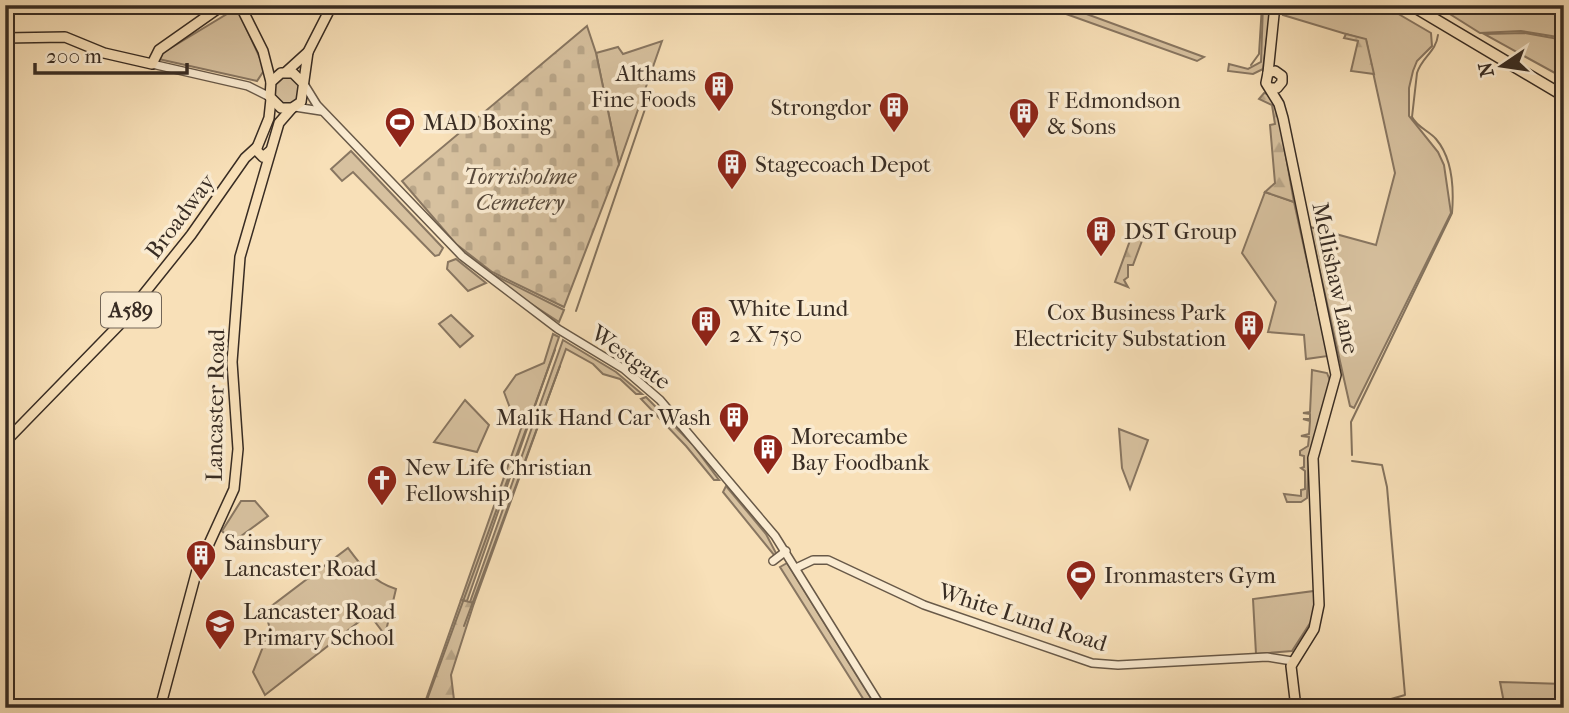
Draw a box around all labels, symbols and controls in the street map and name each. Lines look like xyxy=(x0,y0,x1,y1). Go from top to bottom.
scale bar xyxy=(35,32,187,76)
north arrow xyxy=(1468,32,1538,102)
text: 200 m xyxy=(46,44,102,68)
place label: Althams Fine Foods xyxy=(591,60,696,113)
text: N xyxy=(1474,60,1499,79)
building icon: Althams Fine Foods xyxy=(702,69,736,113)
place label: F Edmondson & Sons xyxy=(1047,87,1181,140)
building icon: Strongdor xyxy=(877,90,911,134)
place label: Strongdor xyxy=(770,94,871,121)
building icon: F Edmondson & Sons xyxy=(1007,96,1041,140)
sports icon: MAD Boxing xyxy=(383,105,417,149)
place label: MAD Boxing xyxy=(423,109,553,136)
building icon: Stagecoach Depot xyxy=(715,147,749,191)
place label: Stagecoach Depot xyxy=(755,151,931,178)
park label: Torrisholme Cemetery xyxy=(464,163,577,216)
street label: Broadway xyxy=(140,168,221,264)
street label: Mellishaw Lane xyxy=(1306,200,1365,356)
building icon: DST Group xyxy=(1084,214,1118,258)
place label: DST Group xyxy=(1124,218,1237,245)
road number: A589 xyxy=(101,292,161,328)
place label: White Lund 2 X 750 xyxy=(728,295,849,348)
place label: Cox Business Park Electricity Substation xyxy=(1014,299,1227,352)
building icon: White Lund 2 X 750 xyxy=(689,304,723,348)
building icon: Cox Business Park Electricity Substation xyxy=(1232,308,1266,352)
street label: Westgate xyxy=(585,319,676,395)
street label: Lancaster Road xyxy=(201,328,230,482)
building icon: Malik Hand Car Wash xyxy=(717,400,751,444)
place label: Malik Hand Car Wash xyxy=(496,404,711,431)
place label: Morecambe Bay Foodbank xyxy=(791,423,931,476)
building icon: Morecambe Bay Foodbank xyxy=(751,432,785,476)
place label: New Life Christian Fellowship xyxy=(405,454,593,507)
church icon: New Life Christian Fellowship xyxy=(365,463,399,507)
place label: Sainsbury Lancaster Road xyxy=(224,529,377,582)
building icon: Sainsbury Lancaster Road xyxy=(184,538,218,582)
sports icon: Ironmasters Gym xyxy=(1064,558,1098,602)
place label: Ironmasters Gym xyxy=(1104,562,1276,589)
street label: White Lund Road xyxy=(934,577,1111,658)
place label: Lancaster Road Primary School xyxy=(243,598,396,651)
school or university icon: Lancaster Road Primary School xyxy=(203,607,237,651)

